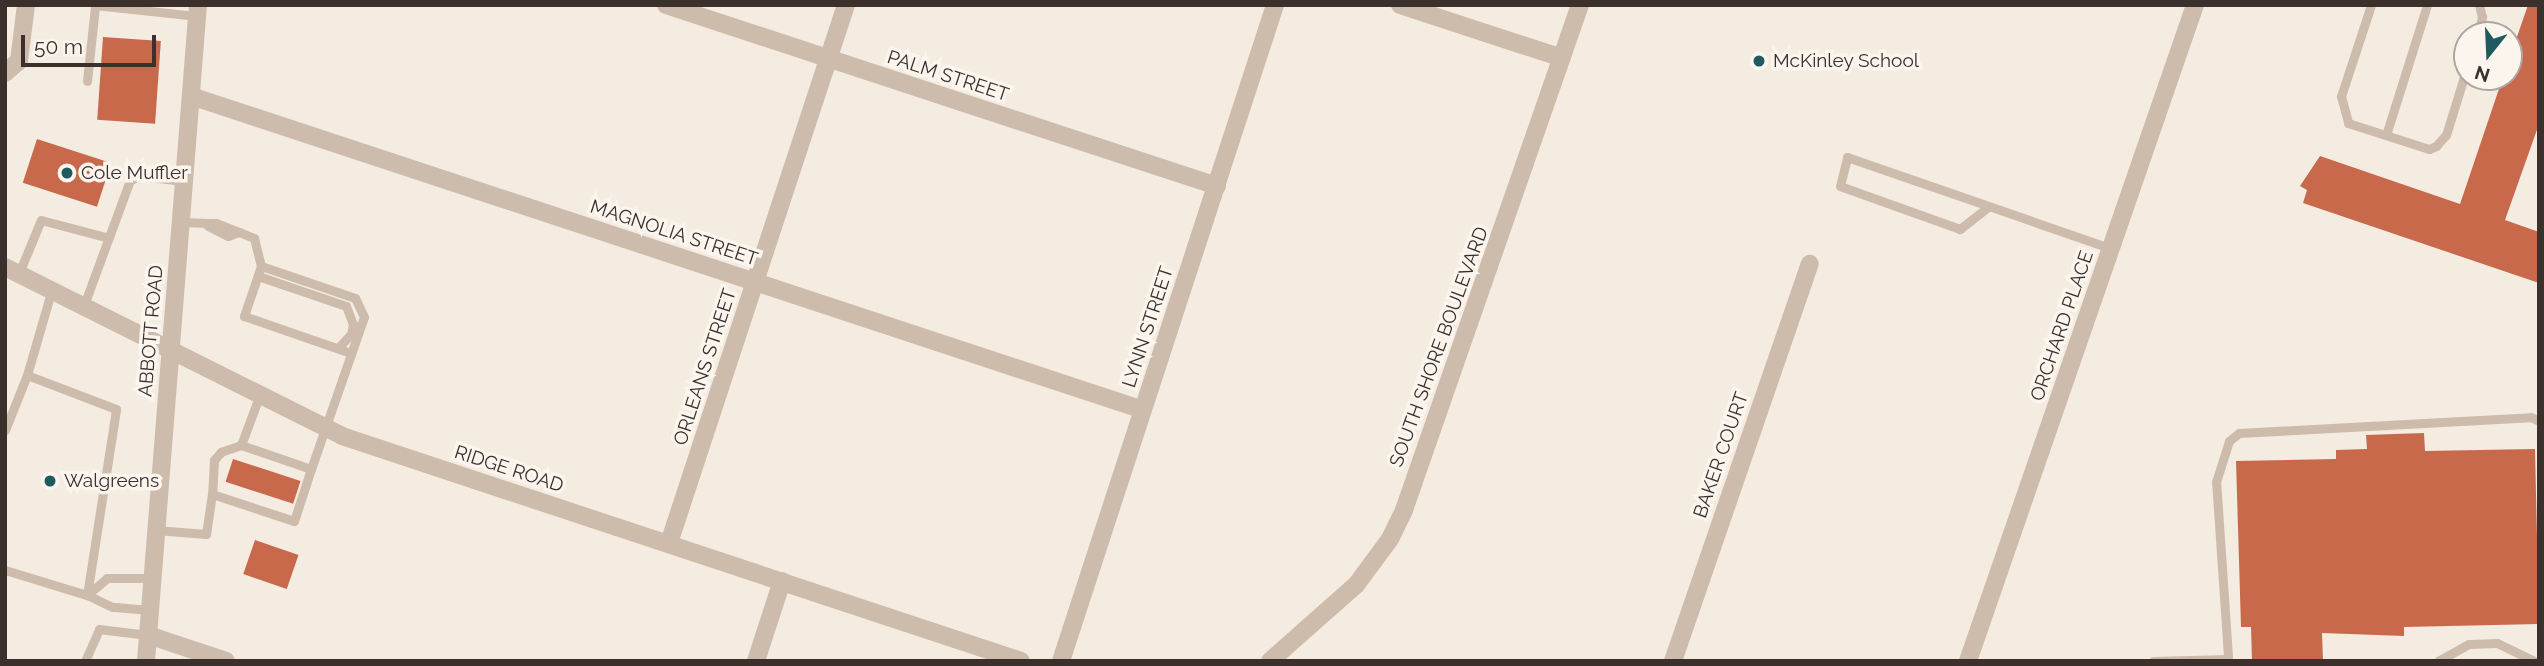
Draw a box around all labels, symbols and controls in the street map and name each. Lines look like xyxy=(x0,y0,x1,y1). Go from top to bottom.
scale bar xyxy=(24,21,159,65)
north arrow xyxy=(2453,21,2523,91)
text: 50 m xyxy=(34,34,83,59)
street label: PALM STREET xyxy=(884,46,1012,106)
place label: McKinley School xyxy=(1773,50,1919,72)
marker: McKinley School xyxy=(1751,53,1767,69)
text: N xyxy=(2472,61,2492,87)
place label: Cole Muffler xyxy=(81,162,188,184)
marker: Cole Muffler xyxy=(59,165,75,181)
street label: MAGNOLIA STREET xyxy=(587,195,761,271)
street label: SOUTH SHORE BOULEVARD xyxy=(1385,224,1493,470)
street label: ORCHARD PLACE xyxy=(2026,248,2098,404)
street label: ABBOTT ROAD xyxy=(134,264,168,398)
street label: LYNN STREET xyxy=(1118,264,1178,390)
street label: ORLEANS STREET xyxy=(669,286,741,448)
street label: BAKER COURT xyxy=(1689,389,1753,521)
street label: RIDGE ROAD xyxy=(452,441,566,497)
place label: Walgreens xyxy=(64,470,159,492)
marker: Walgreens xyxy=(42,473,58,489)

